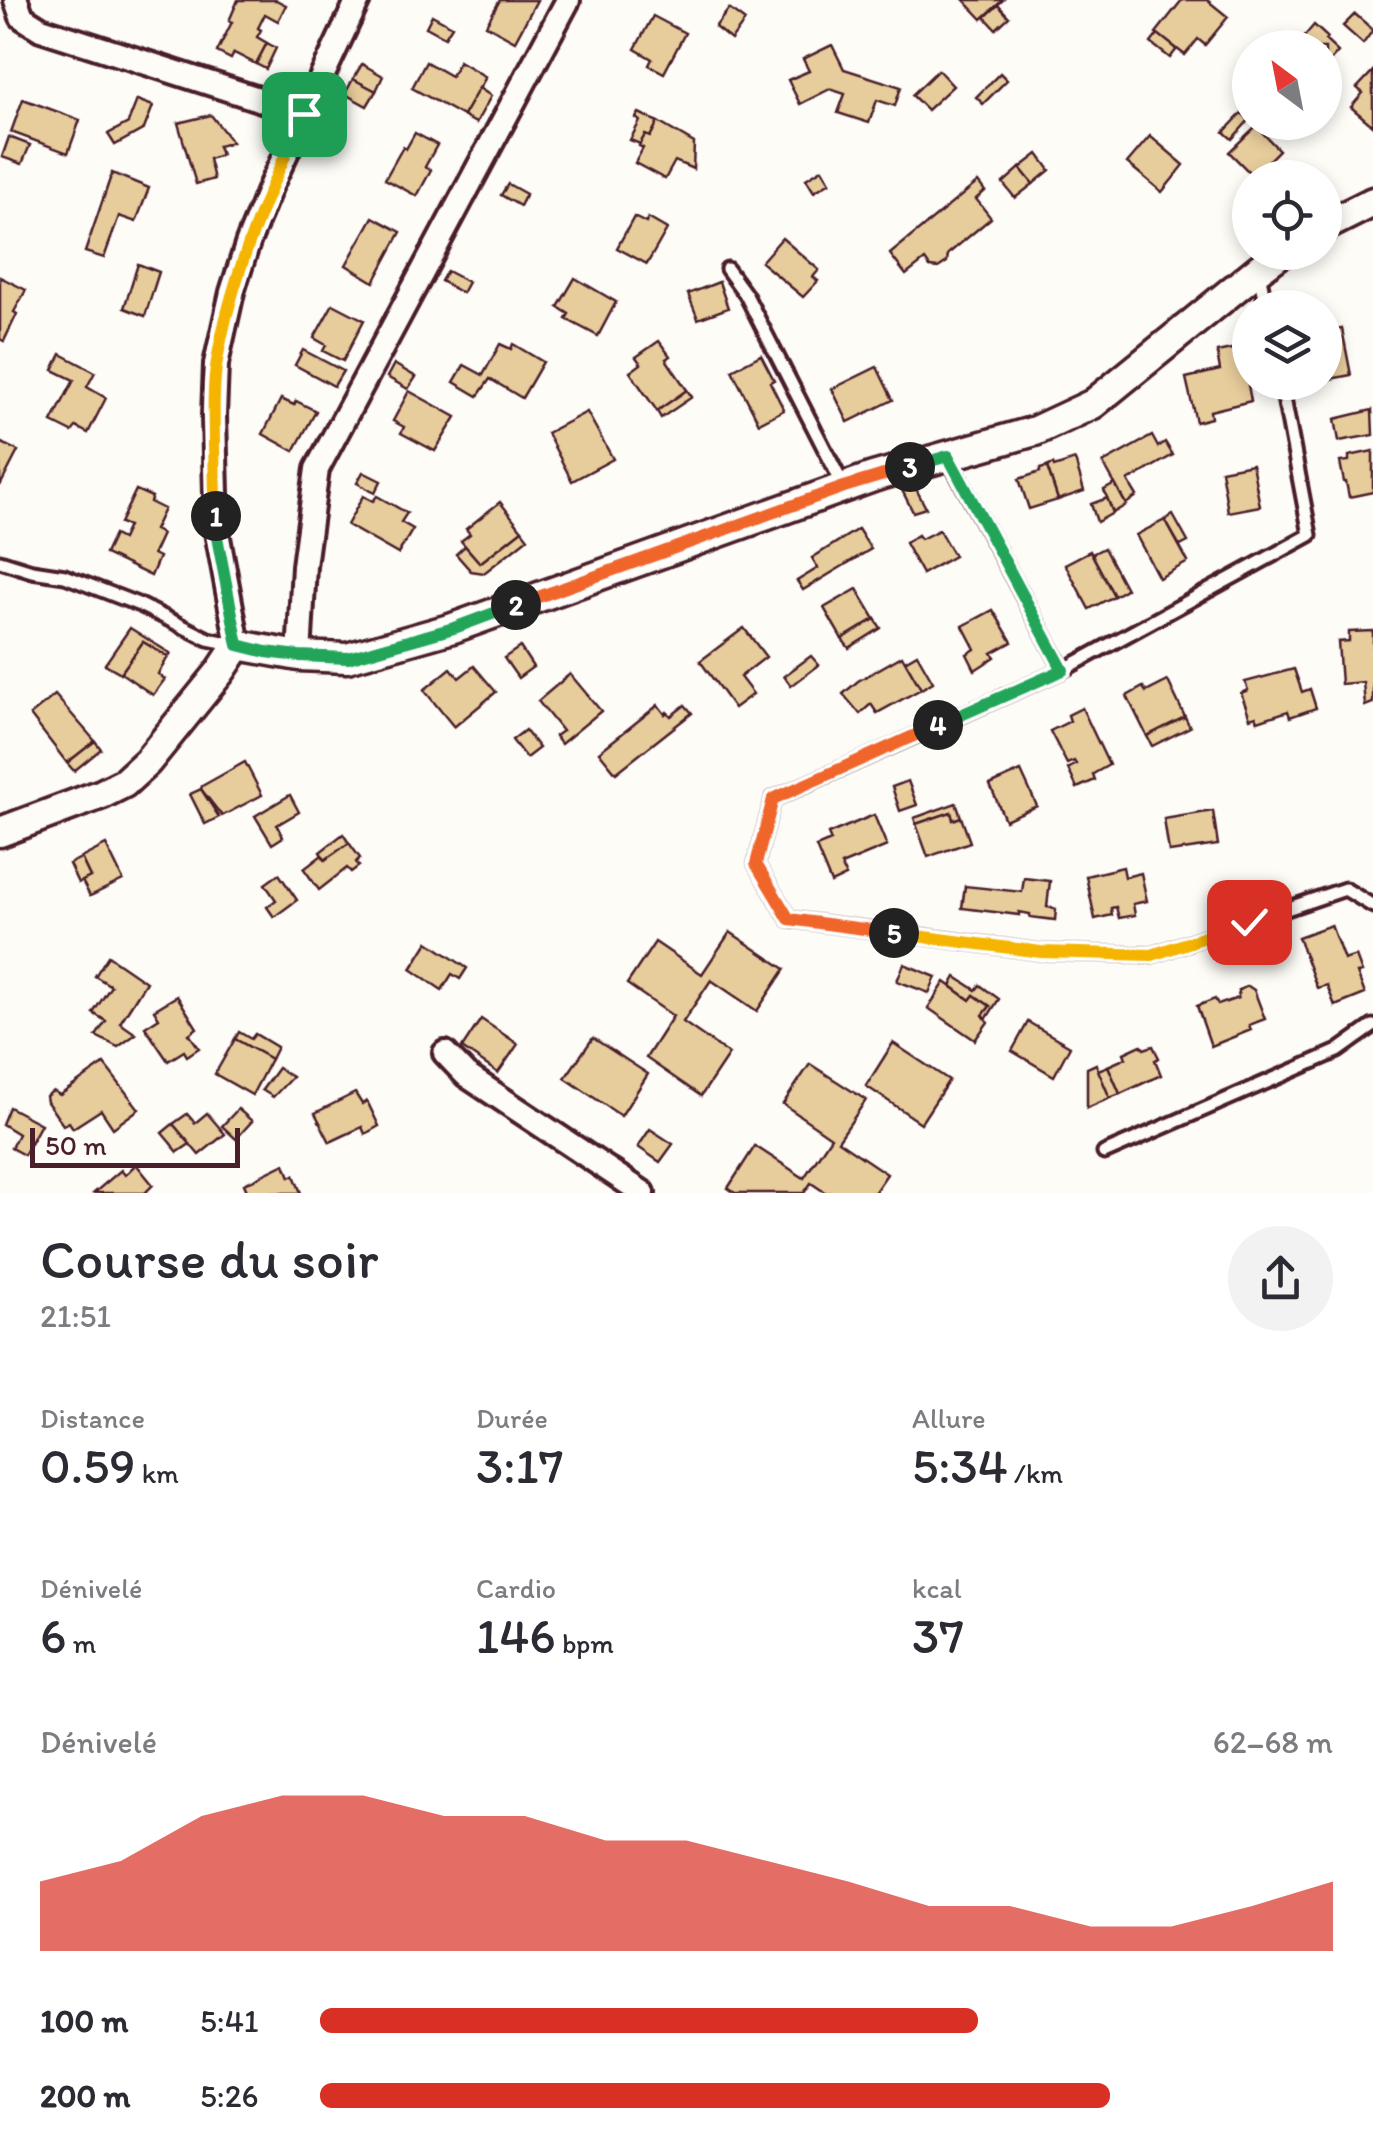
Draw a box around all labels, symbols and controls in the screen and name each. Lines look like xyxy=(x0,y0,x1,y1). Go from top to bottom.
north arrow xyxy=(1232,30,1342,140)
map controls xyxy=(1232,30,1342,400)
pin xyxy=(262,72,347,157)
icon: arrive xyxy=(277,87,332,142)
button: locate xyxy=(1232,160,1342,270)
button: layers xyxy=(1232,290,1342,400)
pin: 3 xyxy=(885,442,935,492)
text: 3 xyxy=(902,450,918,484)
pin: 1 xyxy=(191,491,241,541)
text: 1 xyxy=(210,499,223,533)
pin: 2 xyxy=(491,580,541,630)
text: 2 xyxy=(509,588,523,622)
pin: 4 xyxy=(913,700,963,750)
text: 4 xyxy=(930,708,946,742)
pin xyxy=(1207,880,1292,965)
icon: check xyxy=(1222,895,1277,950)
pin: 5 xyxy=(869,908,919,958)
text: 5 xyxy=(887,916,901,950)
scale bar xyxy=(30,1123,240,1168)
text: 50 m xyxy=(45,1128,107,1162)
text: Course du soir xyxy=(40,1226,379,1292)
button: share xyxy=(1228,1226,1333,1331)
text: 21:51 xyxy=(40,1297,111,1335)
text: Distance xyxy=(40,1401,145,1435)
text: Durée xyxy=(476,1401,548,1435)
text: Allure xyxy=(912,1401,986,1435)
text: 0.59 xyxy=(40,1435,136,1496)
text: 3:17 xyxy=(476,1435,564,1496)
text: 5:34 xyxy=(912,1435,1008,1496)
text: km xyxy=(136,1456,179,1490)
text: /km xyxy=(1008,1456,1063,1490)
text: Dénivelé xyxy=(40,1571,142,1605)
text: Cardio xyxy=(476,1571,556,1605)
text: kcal xyxy=(912,1571,962,1605)
text: 6 xyxy=(40,1605,66,1666)
text: 146 xyxy=(476,1605,556,1666)
text: 37 xyxy=(912,1605,964,1666)
text: m xyxy=(66,1626,96,1660)
text: bpm xyxy=(556,1626,614,1660)
text: Dénivelé xyxy=(40,1723,157,1761)
text: 62–68 m xyxy=(1213,1723,1333,1761)
text: 100 m xyxy=(40,2002,128,2040)
text: 5:41 xyxy=(200,2002,259,2040)
text: 200 m xyxy=(40,2077,130,2115)
text: 5:26 xyxy=(200,2077,258,2115)

